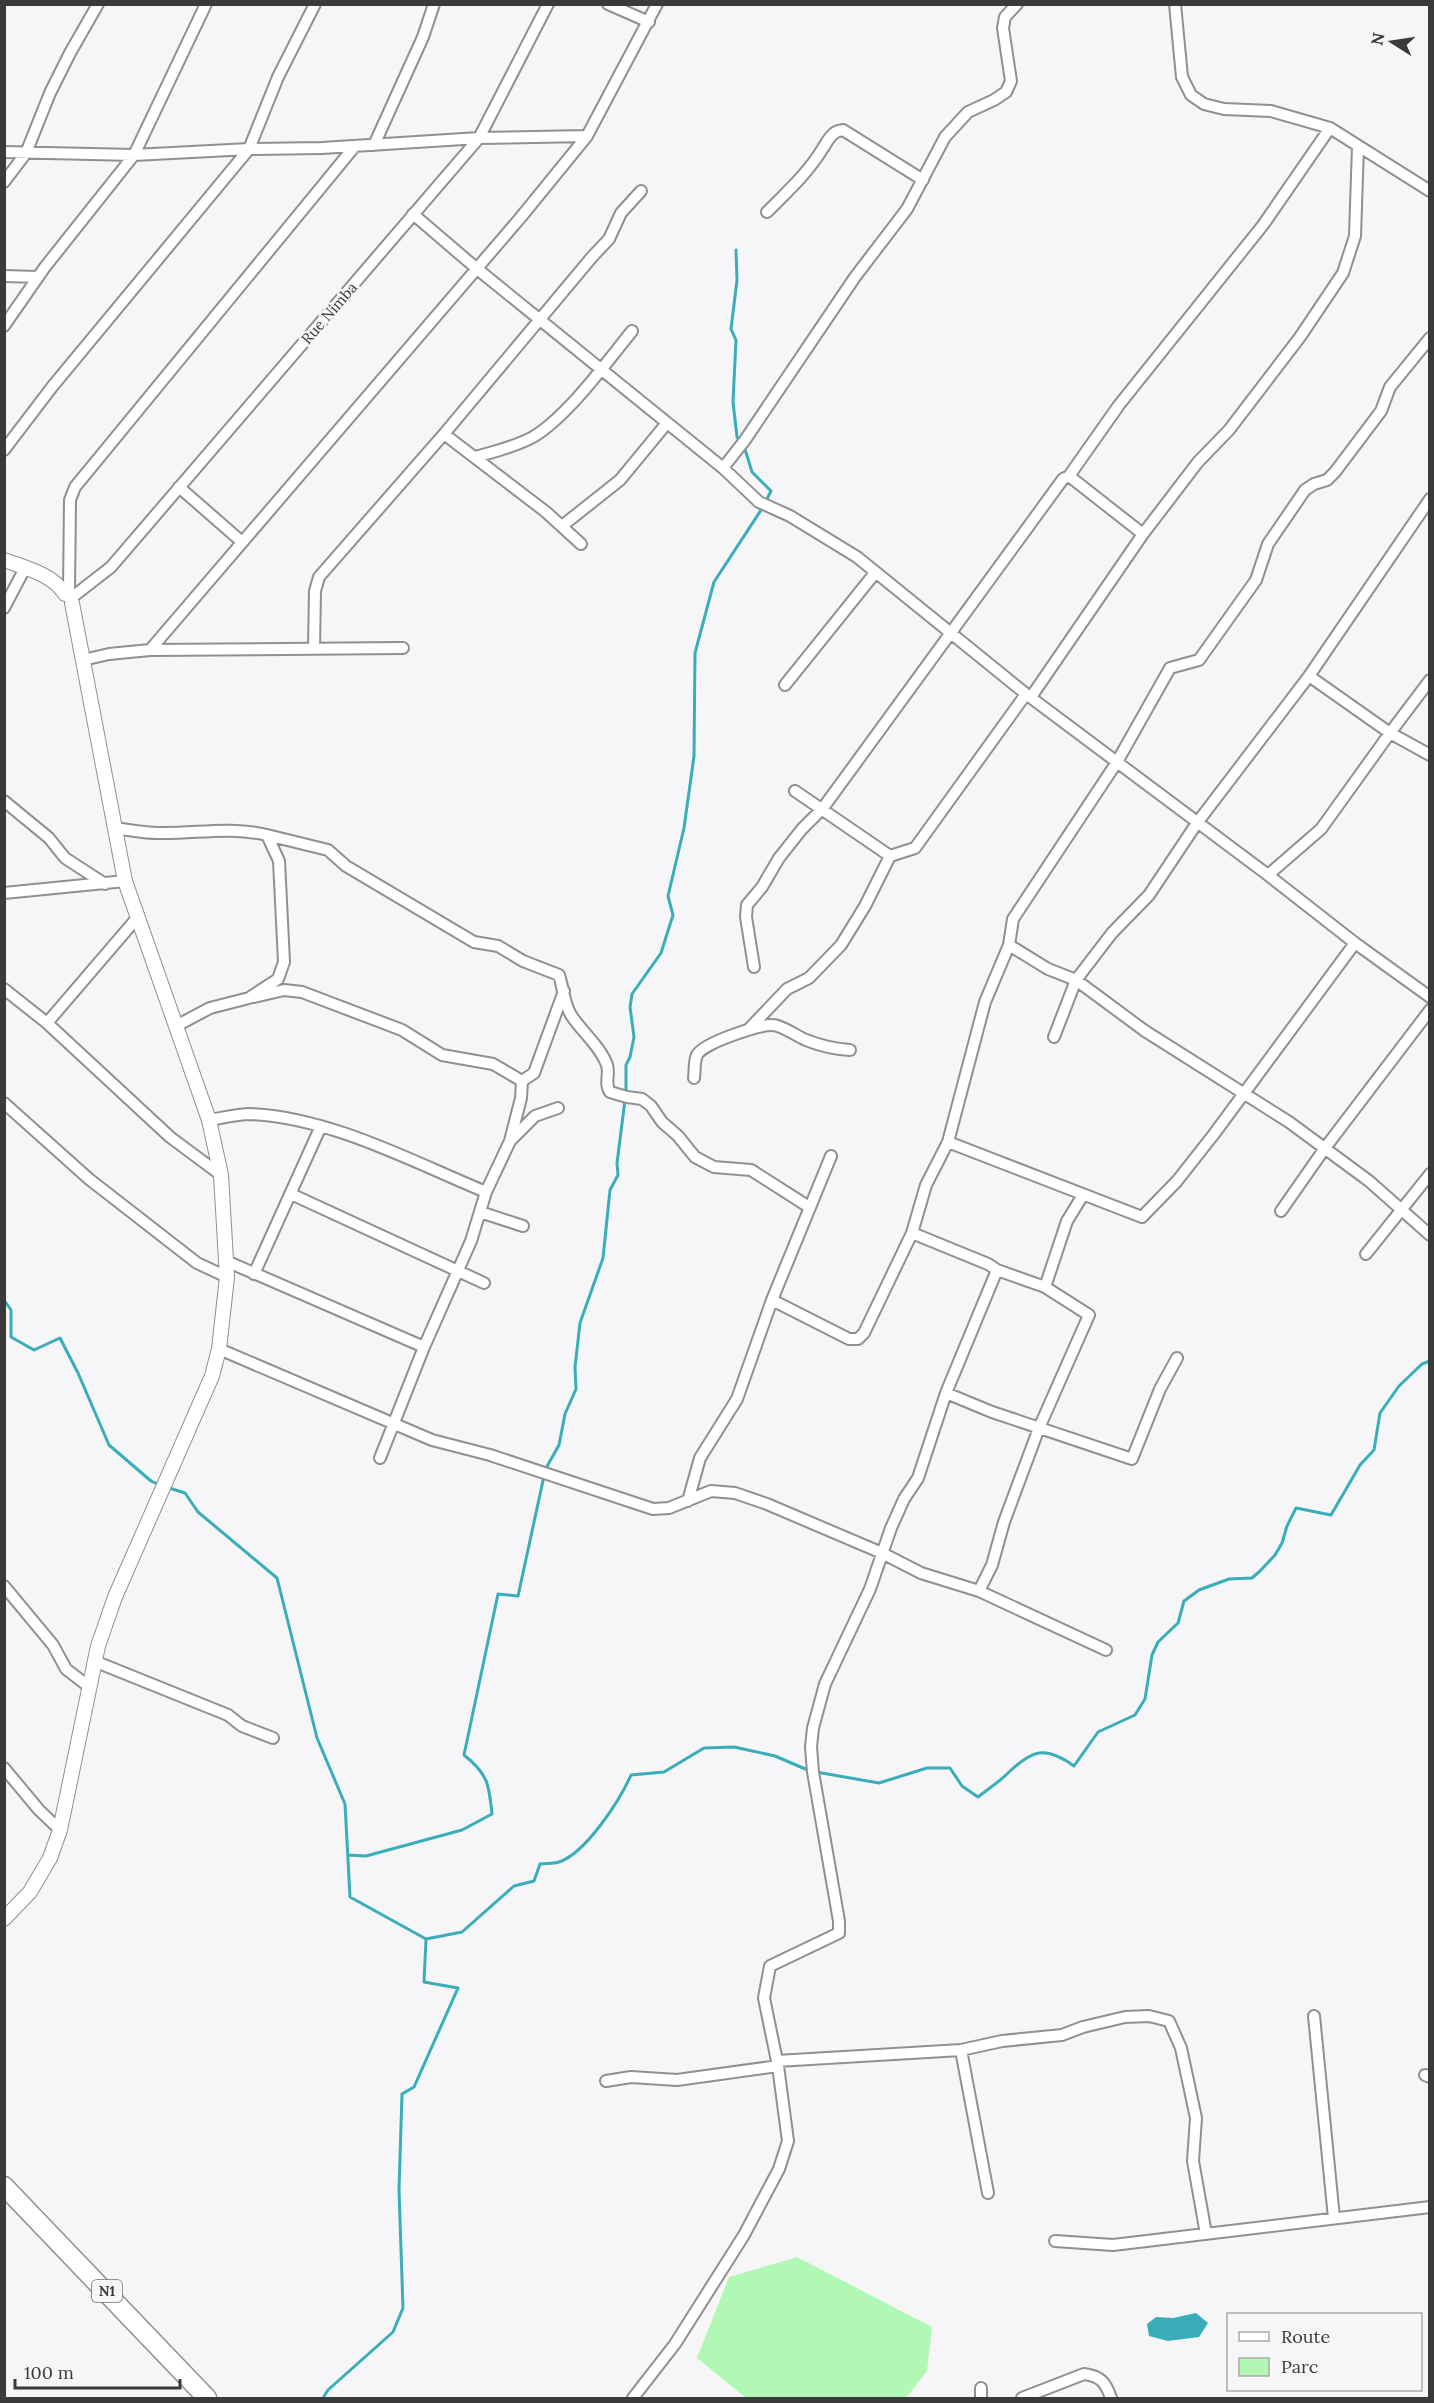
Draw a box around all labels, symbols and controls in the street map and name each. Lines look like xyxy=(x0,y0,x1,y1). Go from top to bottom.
north arrow xyxy=(1362,12,1422,72)
text: N xyxy=(1366,31,1388,47)
street label: Rue Nimba xyxy=(297,278,361,348)
road number: N1 xyxy=(92,2280,122,2302)
legend xyxy=(1227,2313,1422,2391)
text: Route xyxy=(1281,2325,1330,2348)
scale bar xyxy=(15,2352,180,2390)
text: Parc xyxy=(1281,2355,1318,2378)
text: 100 m xyxy=(24,2361,74,2384)

